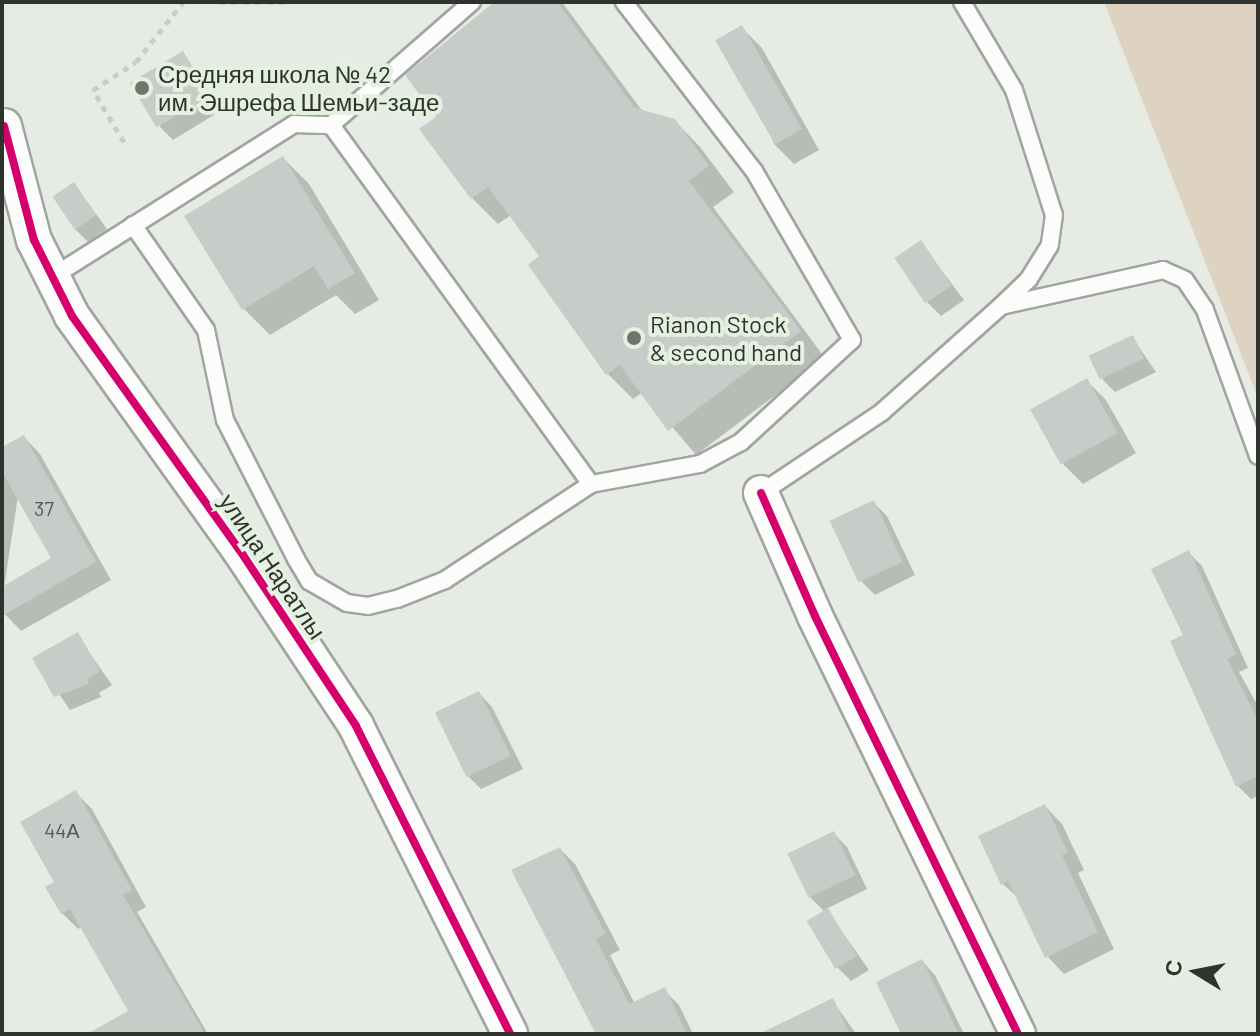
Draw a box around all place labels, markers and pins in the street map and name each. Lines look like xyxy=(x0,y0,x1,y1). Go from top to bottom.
place label: Средняя школа № 42 им. Эшрефа Шемьи-заде xyxy=(158,60,439,116)
marker: Средняя школа № 42 им. Эшрефа Шемьи-заде xyxy=(133,79,151,97)
place label: Rianon Stock & second hand xyxy=(650,310,802,366)
marker: Rianon Stock & second hand xyxy=(625,329,643,347)

